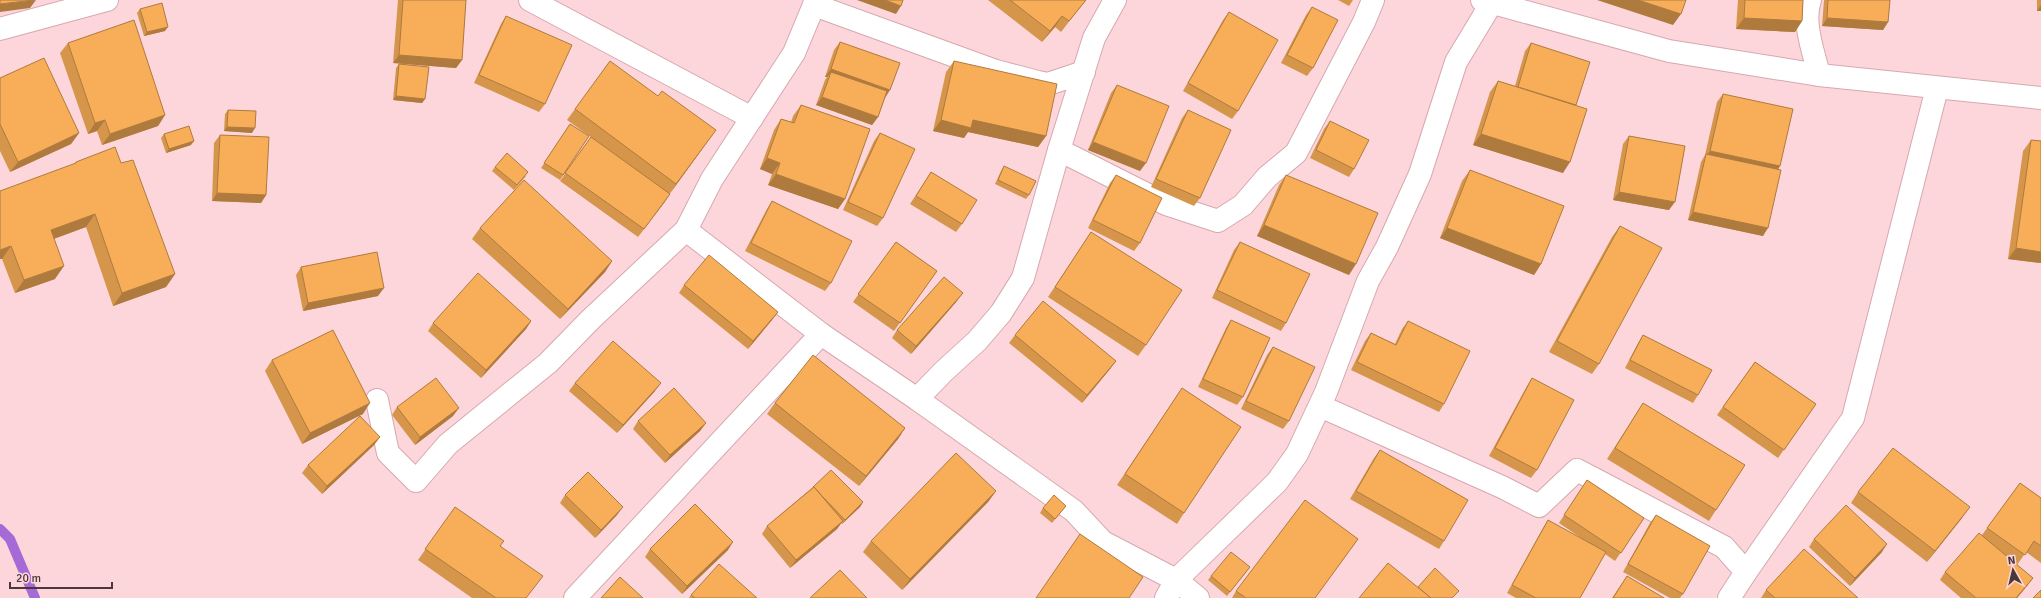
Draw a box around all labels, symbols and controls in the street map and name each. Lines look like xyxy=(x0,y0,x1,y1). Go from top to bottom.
north arrow xyxy=(1993,550,2033,590)
text: N xyxy=(2007,554,2016,568)
scale bar xyxy=(10,564,112,590)
text: 20 m xyxy=(16,571,41,586)

